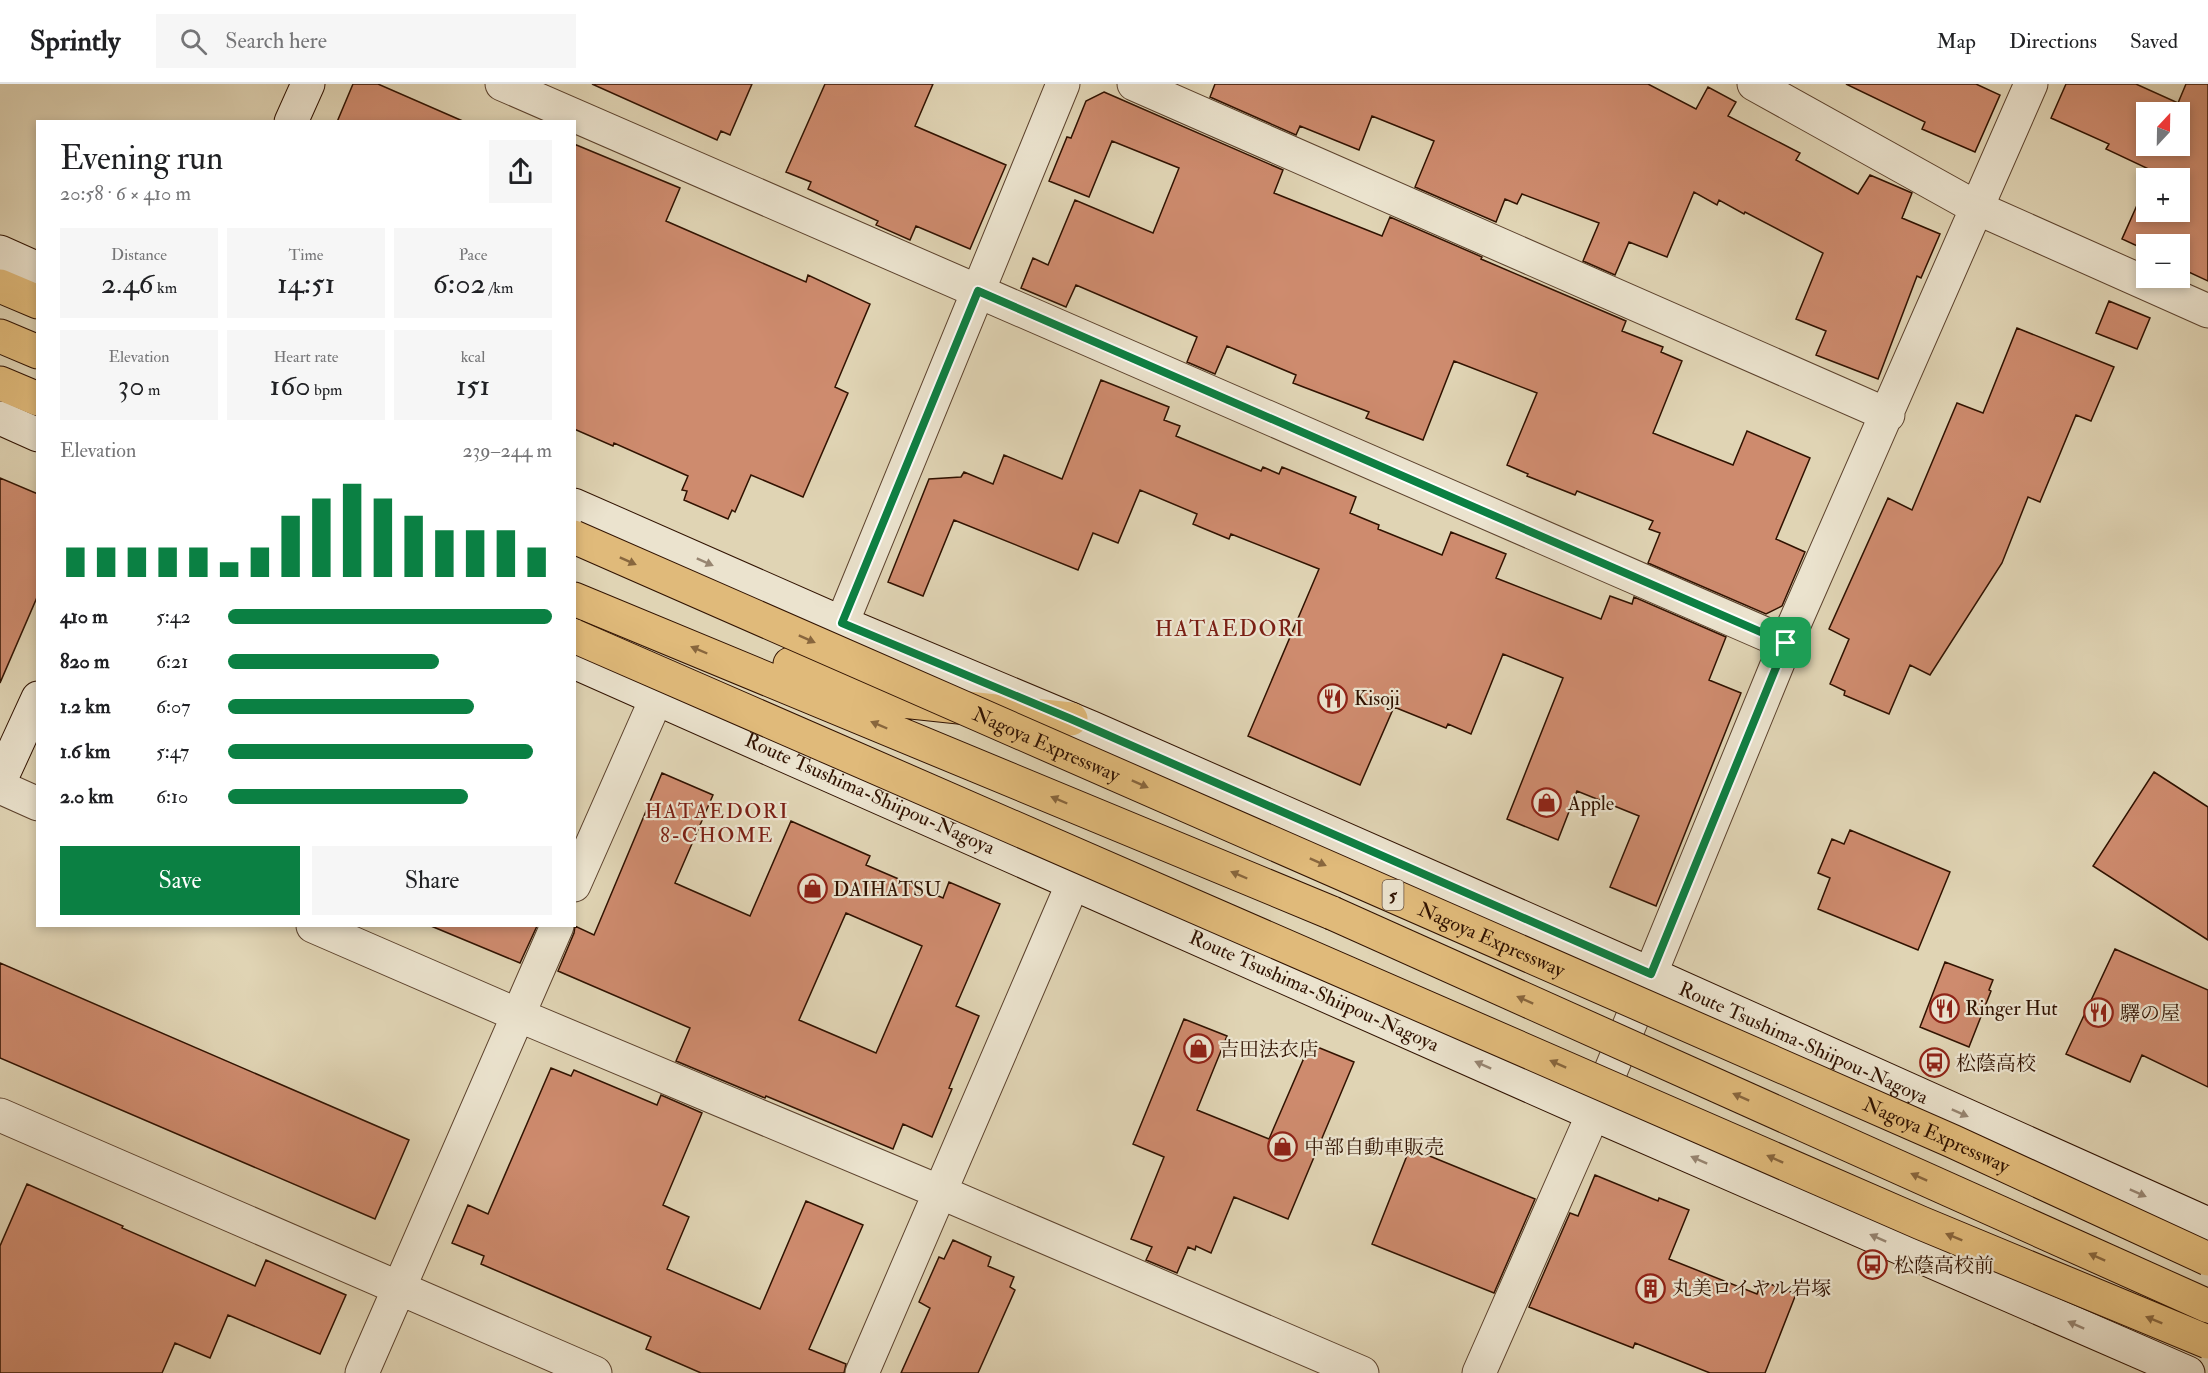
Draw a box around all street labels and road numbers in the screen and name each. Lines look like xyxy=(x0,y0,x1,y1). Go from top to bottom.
street label: Nagoya Expressway xyxy=(969,701,1125,788)
street label: Route Tsushima-Shiipou-Nagoya xyxy=(741,727,1000,860)
road number: 5 xyxy=(1382,880,1404,910)
street label: Nagoya Expressway xyxy=(1414,896,1570,983)
street label: Route Tsushima-Shiipou-Nagoya xyxy=(1186,924,1444,1057)
street label: Route Tsushima-Shiipou-Nagoya xyxy=(1675,976,1933,1110)
street label: Nagoya Expressway xyxy=(1859,1091,2015,1179)

